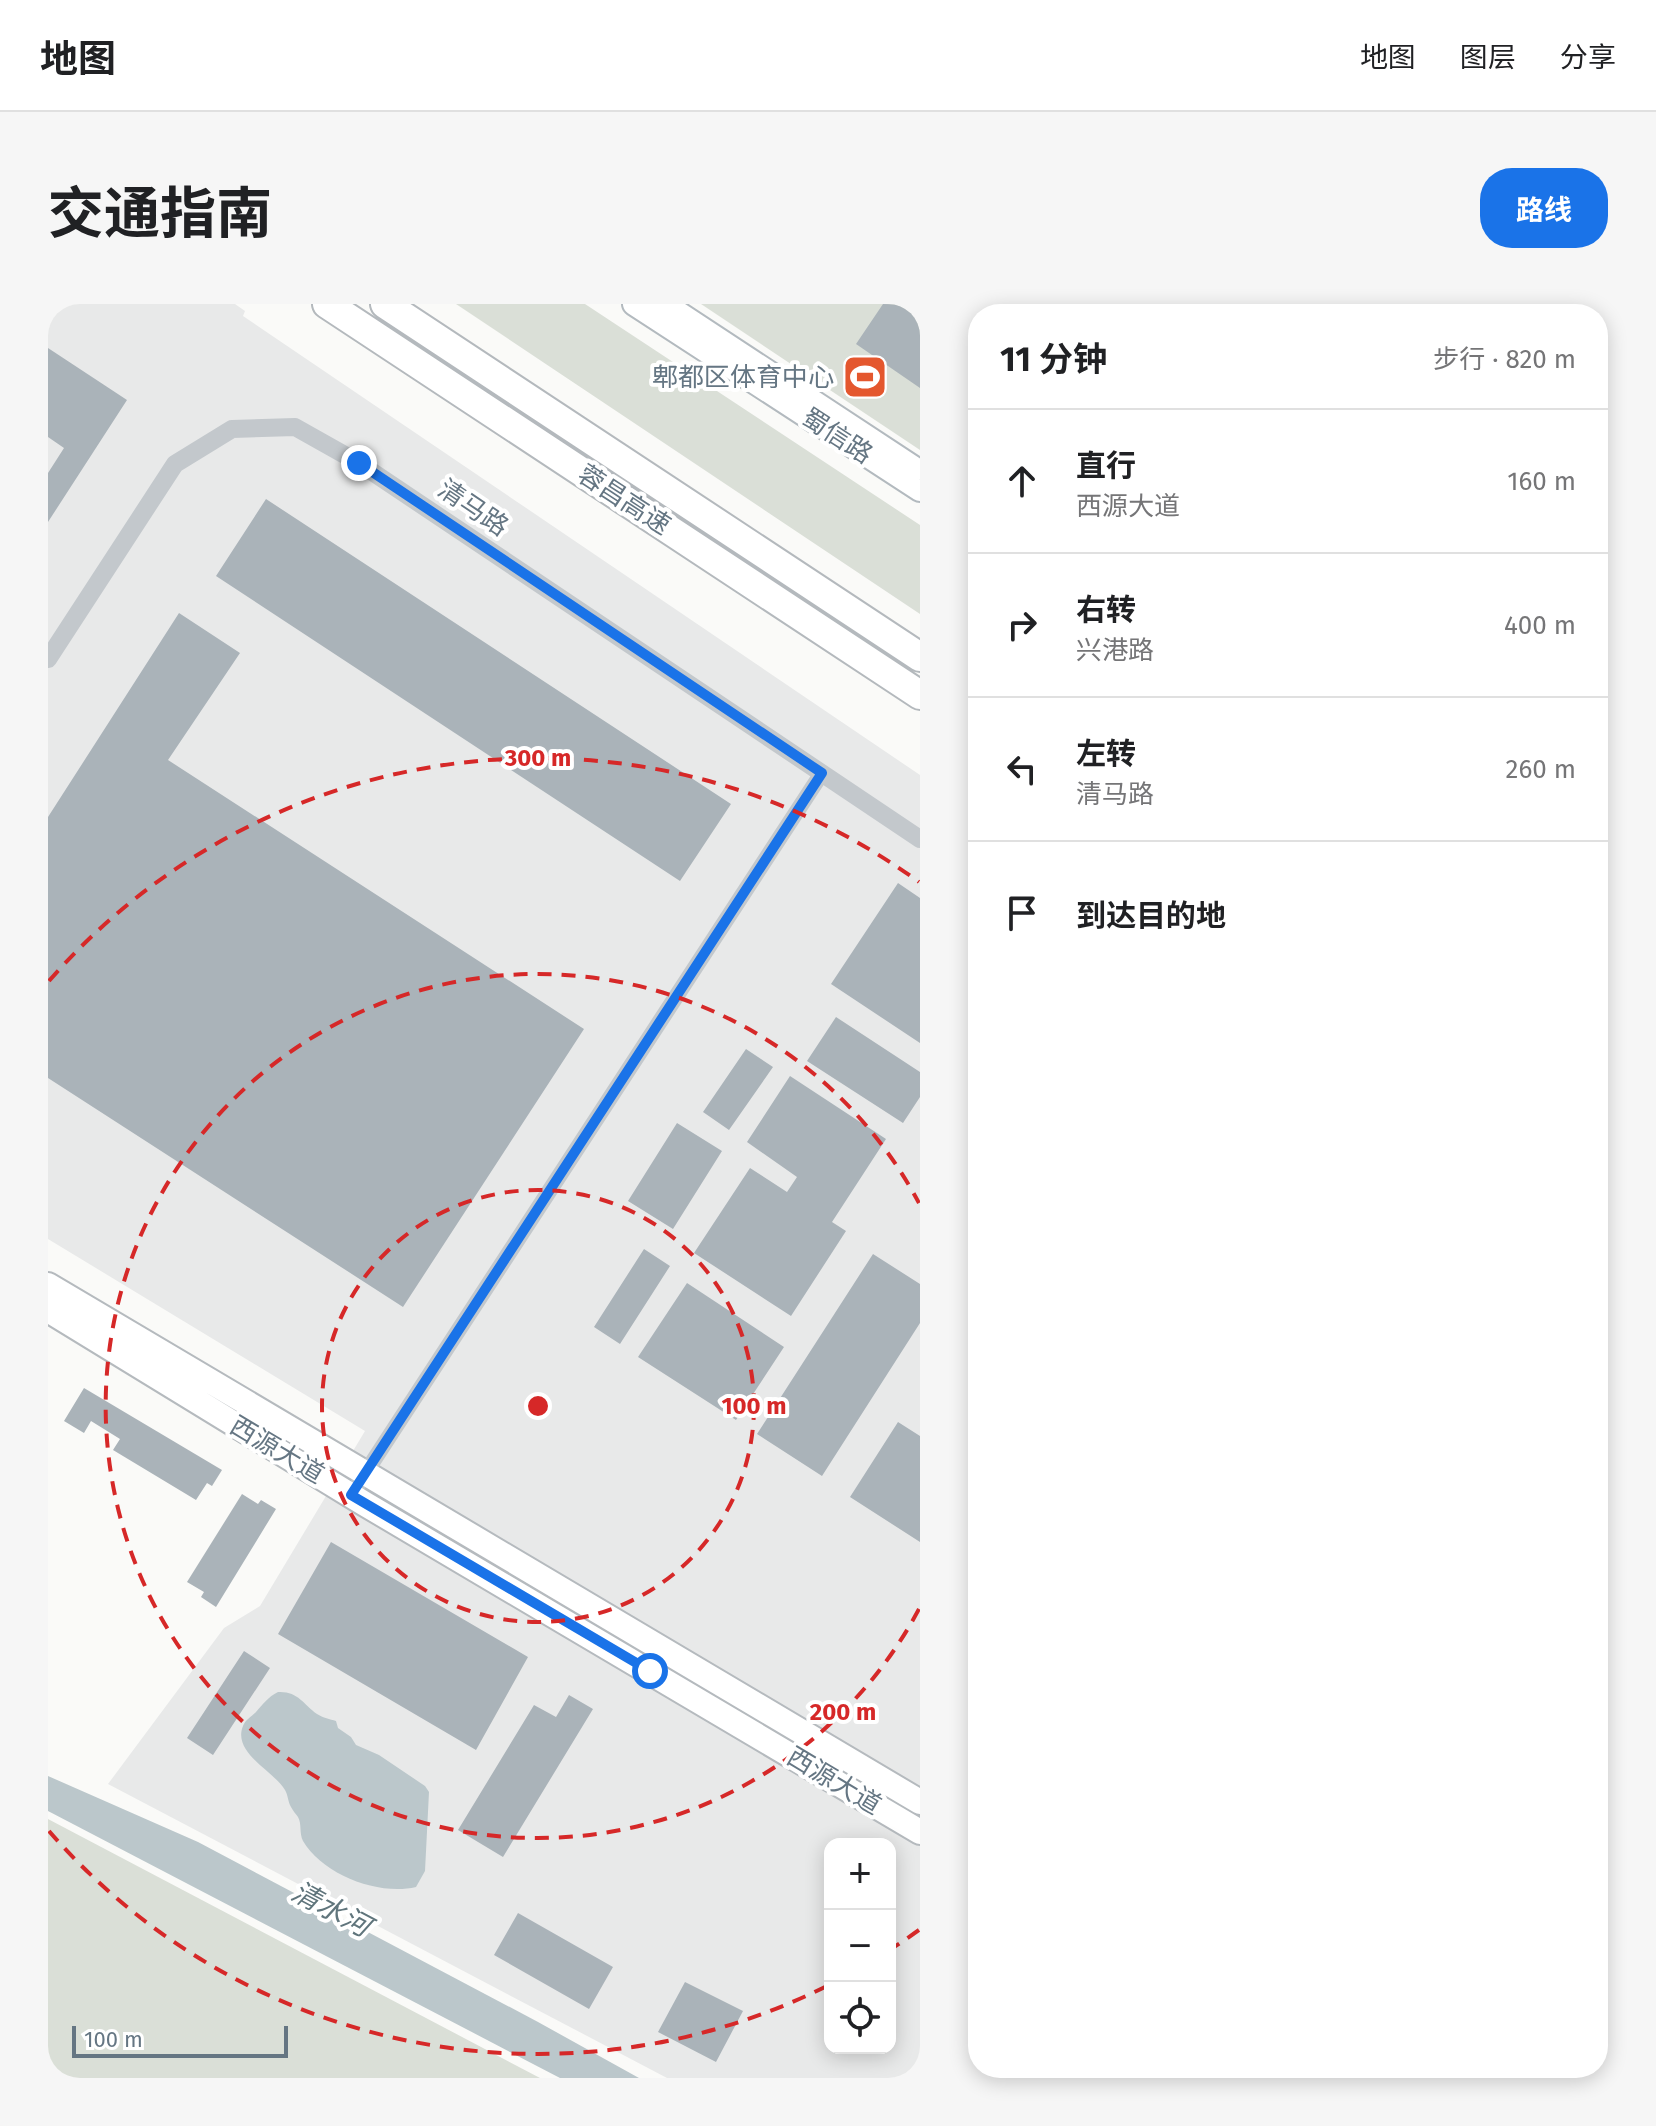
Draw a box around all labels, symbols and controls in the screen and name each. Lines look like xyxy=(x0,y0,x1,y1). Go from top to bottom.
text: 地图 xyxy=(40,36,116,82)
text: 地图 xyxy=(1360,41,1416,74)
text: 图层 xyxy=(1460,41,1516,74)
text: 分享 xyxy=(1560,41,1616,74)
button: 路线 xyxy=(1480,168,1608,248)
text: 交通指南 xyxy=(48,181,272,248)
text: 11 分钟 xyxy=(1000,339,1107,380)
text: 步行 · 820 m xyxy=(1433,344,1576,375)
sports icon: 郫都区体育中心 xyxy=(841,353,889,401)
place label: 郫都区体育中心 xyxy=(652,362,834,393)
street label: 蜀信路 xyxy=(796,402,878,470)
route end xyxy=(341,445,377,481)
text: 直行 xyxy=(1076,448,1136,484)
street label: 蓉昌高速 xyxy=(572,459,676,541)
icon: ahead xyxy=(1000,459,1044,503)
text: 160 m xyxy=(1507,466,1576,497)
street label: 清马路 xyxy=(432,473,514,543)
text: 西源大道 xyxy=(1076,491,1180,522)
text: 右转 xyxy=(1076,592,1136,628)
icon: right xyxy=(1000,603,1044,647)
text: 400 m xyxy=(1504,610,1576,641)
text: 兴港路 xyxy=(1076,635,1154,666)
text: 左转 xyxy=(1076,736,1136,772)
text: 300 m xyxy=(504,744,571,772)
icon: left xyxy=(1000,747,1044,791)
text: 260 m xyxy=(1506,754,1576,785)
text: 清马路 xyxy=(1076,779,1154,810)
icon: arrive xyxy=(1000,891,1044,935)
text: 到达目的地 xyxy=(1076,898,1226,934)
centre of rings xyxy=(524,1392,552,1420)
text: 100 m xyxy=(721,1392,787,1420)
street label: 西源大道 xyxy=(224,1410,330,1490)
route start xyxy=(632,1653,668,1689)
text: 200 m xyxy=(810,1698,876,1726)
street label: 西源大道 xyxy=(781,1741,887,1821)
map controls xyxy=(824,1838,896,2054)
button: + xyxy=(824,1838,896,1910)
water label: 清水河 xyxy=(286,1875,380,1946)
button: − xyxy=(824,1910,896,1982)
button: locate xyxy=(824,1982,896,2054)
scale bar xyxy=(72,2022,288,2058)
text: 100 m xyxy=(84,2026,143,2053)

